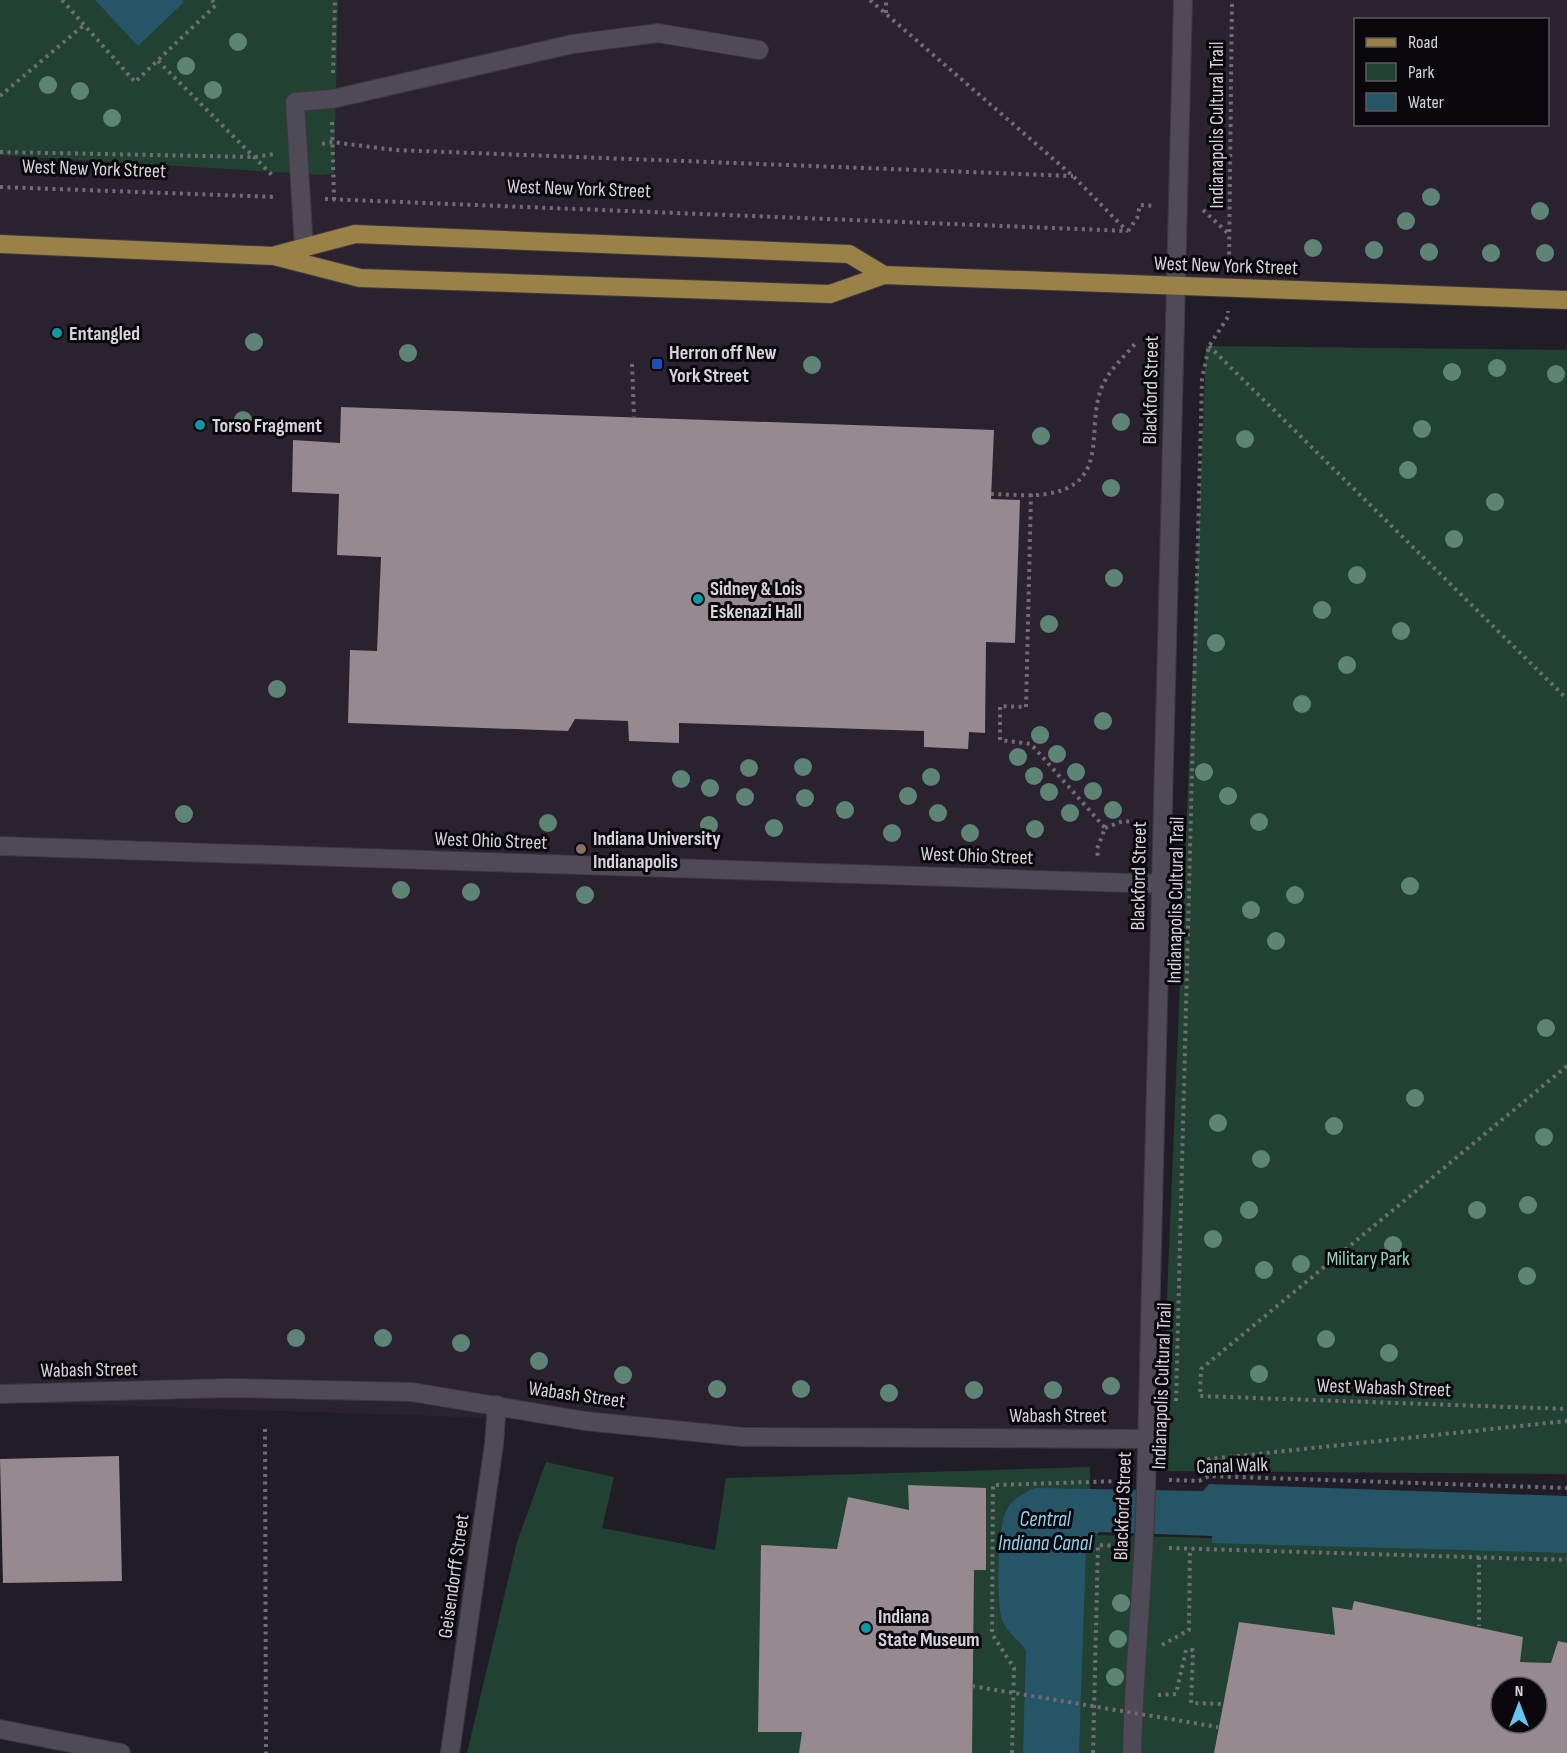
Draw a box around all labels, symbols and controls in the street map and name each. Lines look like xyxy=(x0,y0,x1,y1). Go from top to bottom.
legend xyxy=(1354,18,1549,126)
text: Road xyxy=(1408,32,1438,53)
street label: Indianapolis Cultural Trail xyxy=(1205,42,1229,208)
text: Park xyxy=(1408,62,1434,83)
text: Water xyxy=(1408,92,1444,113)
street label: West New York Street xyxy=(22,154,166,184)
street label: West New York Street xyxy=(507,174,651,204)
street label: West New York Street xyxy=(1154,251,1298,281)
place label: Entangled xyxy=(69,322,140,346)
marker: Entangled xyxy=(50,326,64,340)
street label: Blackford Street xyxy=(1138,335,1164,445)
place label: Herron off New York Street xyxy=(669,341,777,388)
marker: Herron off New York Street xyxy=(650,357,664,371)
place label: Torso Fragment xyxy=(212,414,322,438)
marker: Torso Fragment xyxy=(193,418,207,432)
place label: Sidney & Lois Eskenazi Hall xyxy=(710,577,803,624)
marker: Sidney & Lois Eskenazi Hall xyxy=(691,592,705,606)
street label: Indianapolis Cultural Trail xyxy=(1163,816,1189,984)
street label: Blackford Street xyxy=(1126,821,1152,931)
street label: West Ohio Street xyxy=(434,827,548,855)
place label: Indiana University Indianapolis xyxy=(593,827,721,874)
marker: Indiana University Indianapolis xyxy=(574,842,588,856)
street label: West Ohio Street xyxy=(920,842,1034,870)
park label: Military Park xyxy=(1326,1247,1410,1271)
street label: Indianapolis Cultural Trail xyxy=(1147,1302,1177,1470)
street label: Wabash Street xyxy=(40,1357,138,1383)
street label: West Wabash Street xyxy=(1316,1374,1452,1402)
street label: Wabash Street xyxy=(527,1376,627,1414)
street label: Wabash Street xyxy=(1009,1404,1107,1428)
street label: Blackford Street xyxy=(1109,1451,1137,1561)
street label: Canal Walk xyxy=(1196,1453,1269,1479)
water label: Central Indiana Canal xyxy=(998,1507,1093,1556)
street label: Geisendorff Street xyxy=(433,1513,475,1640)
place label: Indiana State Museum xyxy=(878,1605,980,1652)
marker: Indiana State Museum xyxy=(859,1621,873,1635)
north arrow xyxy=(1489,1675,1549,1735)
text: N xyxy=(1515,1682,1523,1701)

